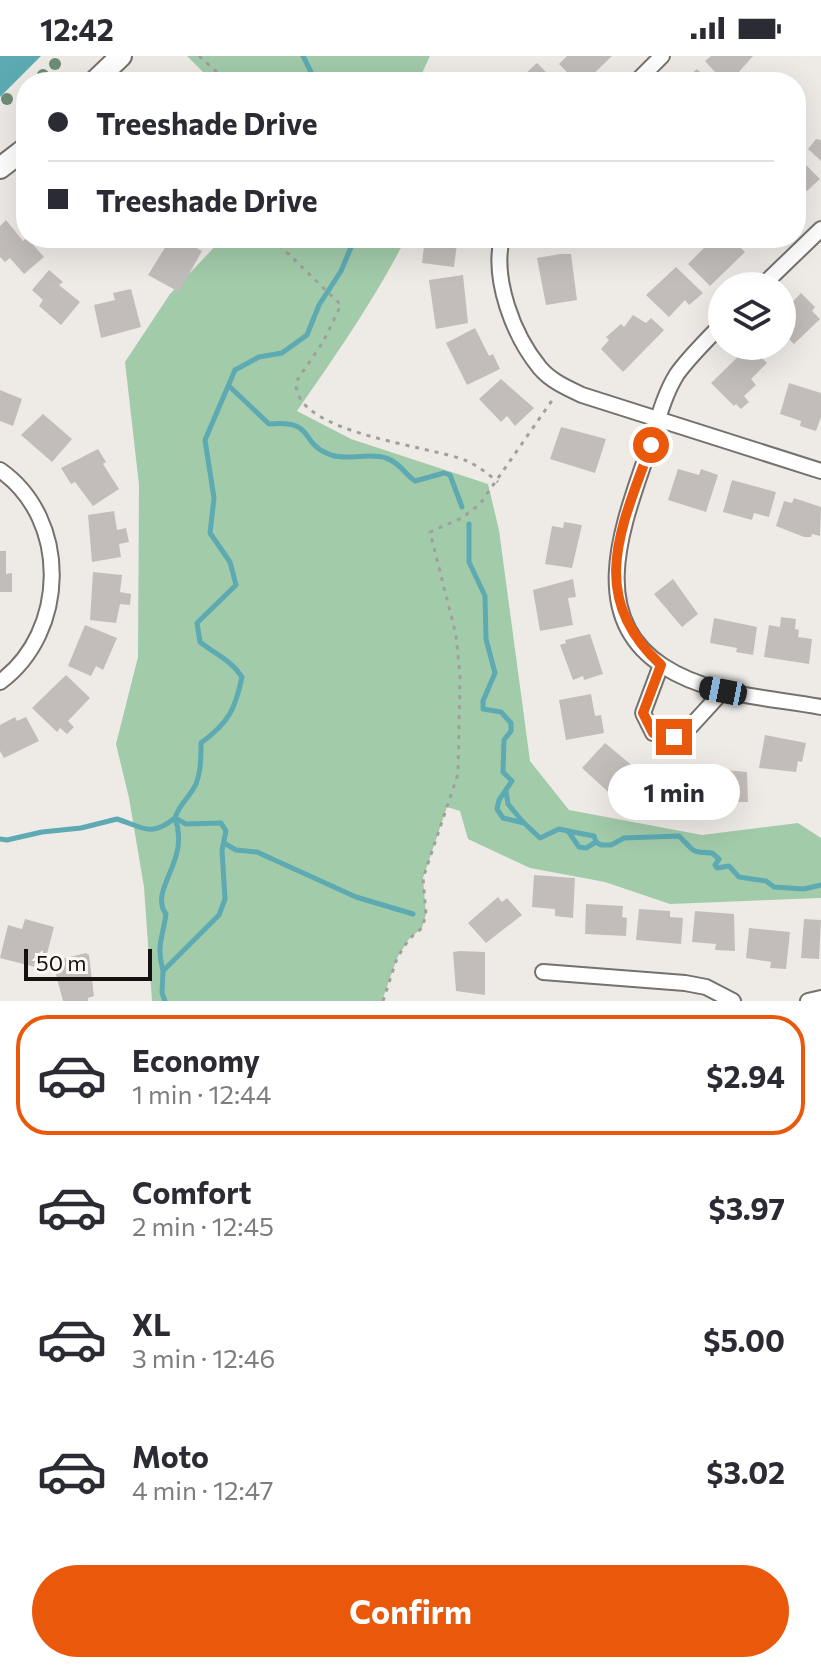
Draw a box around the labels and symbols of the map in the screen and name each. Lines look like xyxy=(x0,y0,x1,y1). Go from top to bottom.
route start xyxy=(633,427,669,463)
car xyxy=(697,675,749,707)
route end xyxy=(656,719,692,755)
callout: 1 min xyxy=(608,765,740,821)
scale bar xyxy=(24,945,152,981)

